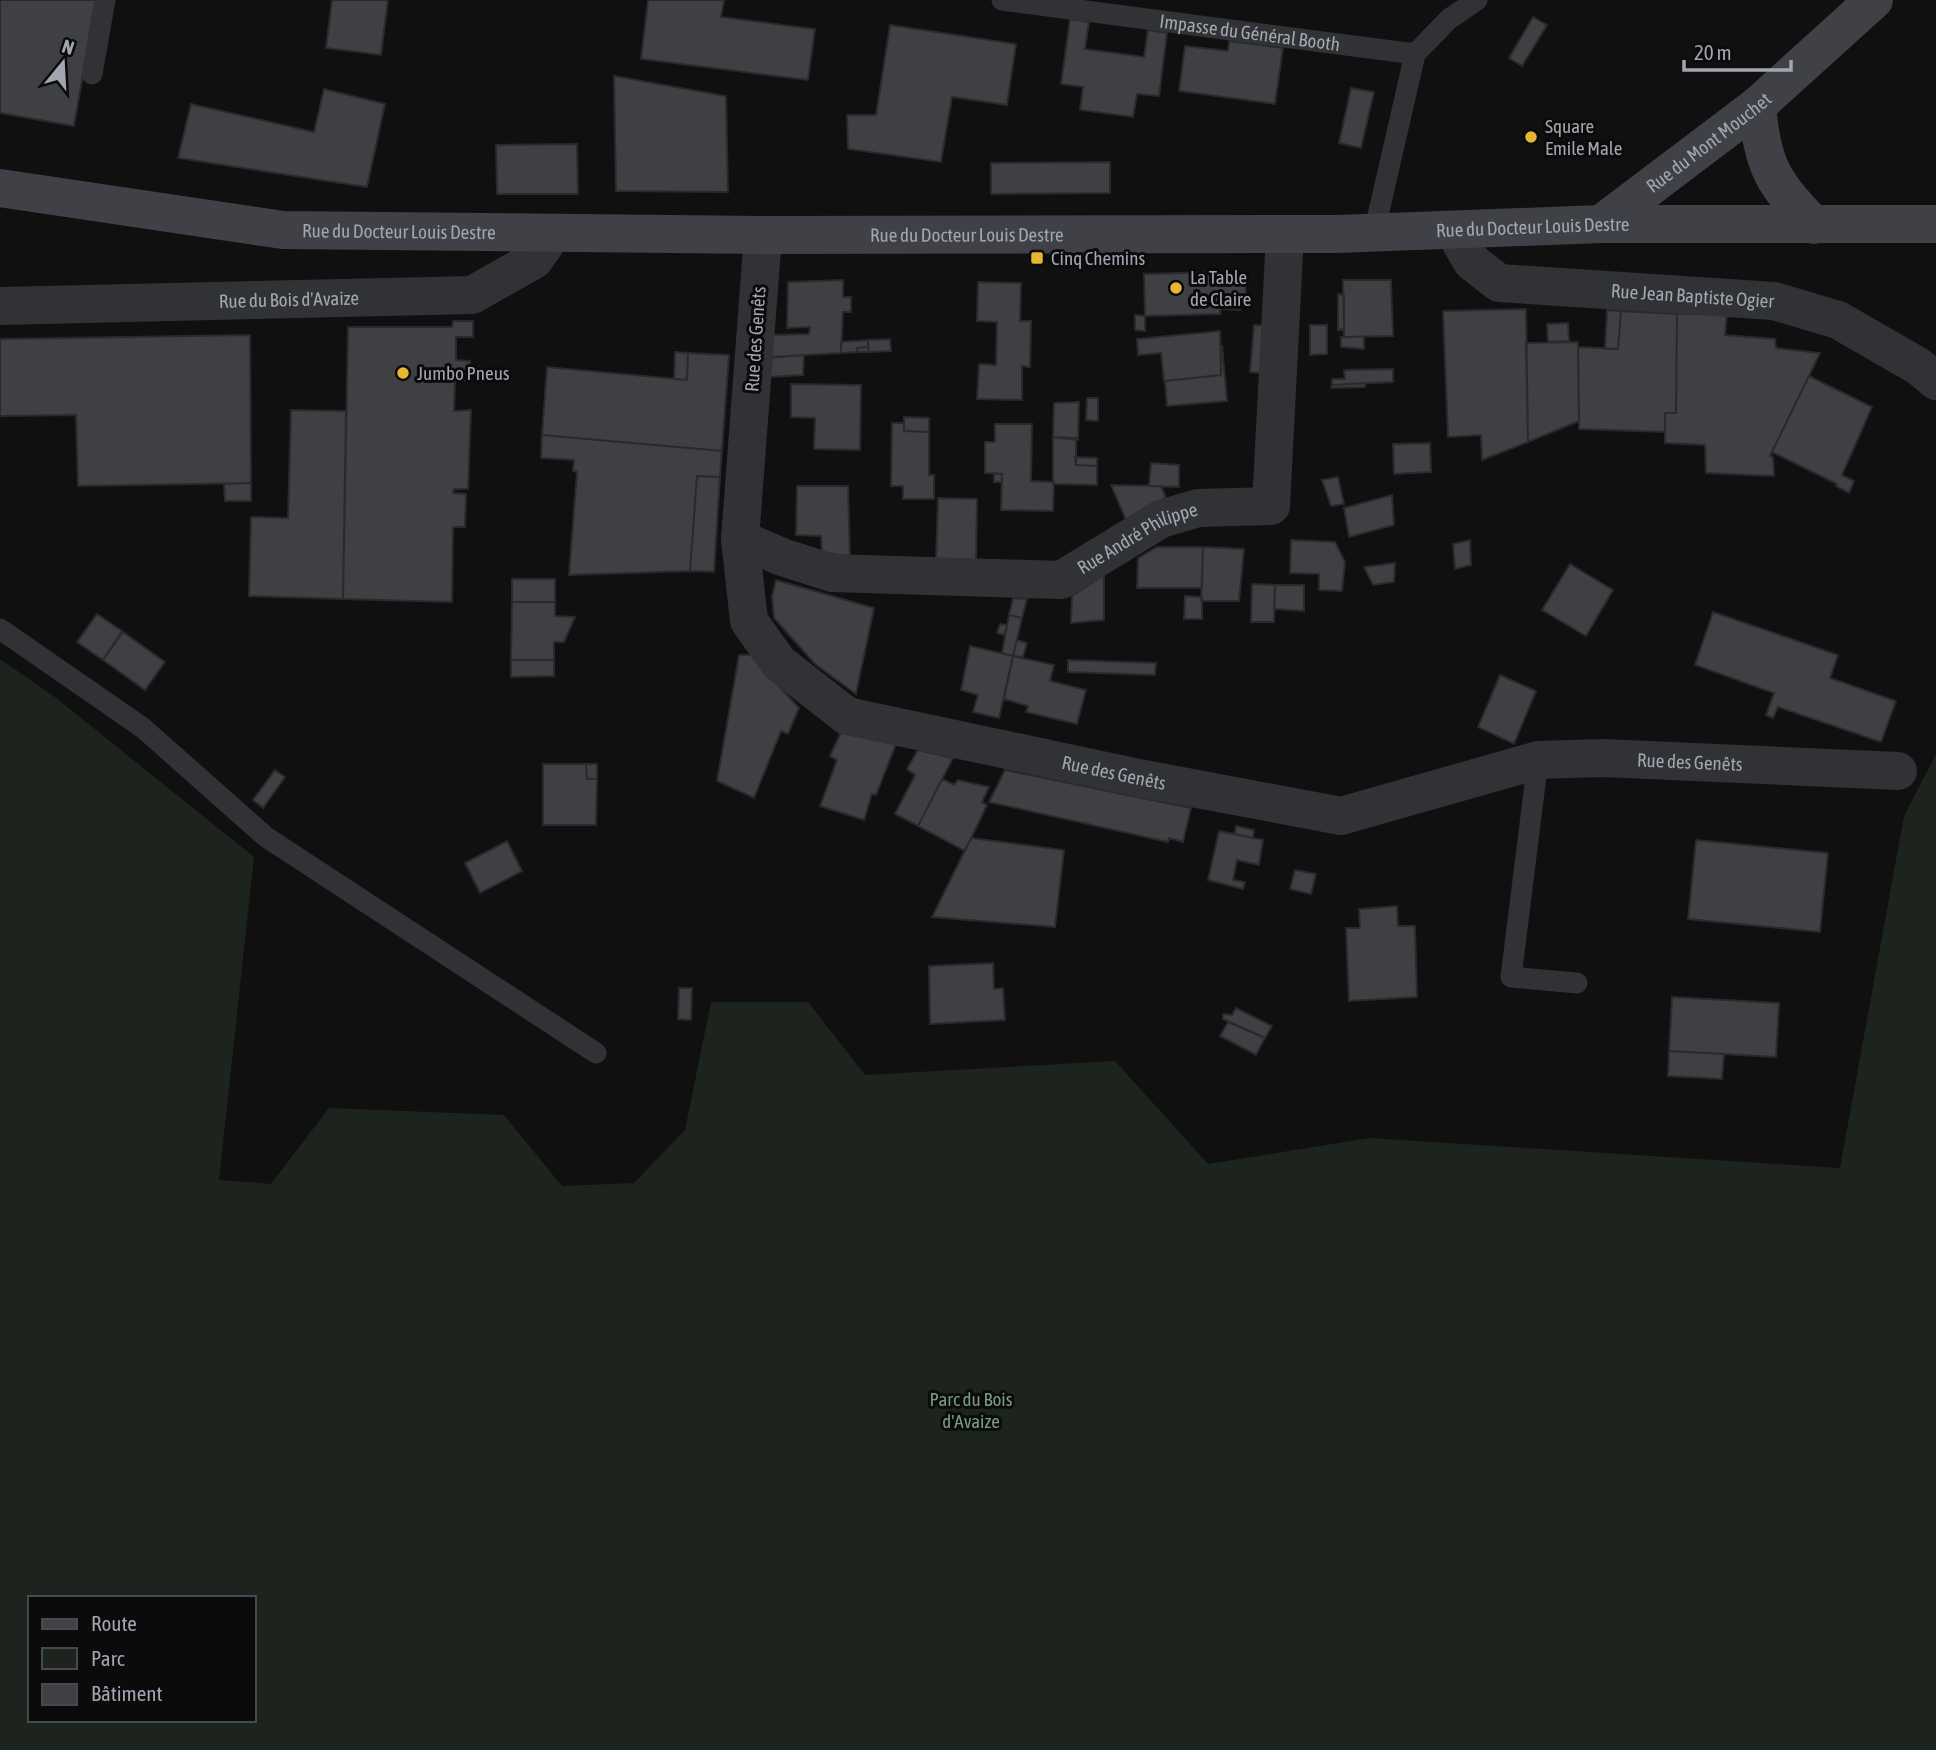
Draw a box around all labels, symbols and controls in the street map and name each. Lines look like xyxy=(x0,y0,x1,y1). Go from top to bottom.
street label: Impasse du Général Booth xyxy=(1158,10,1341,55)
north arrow xyxy=(28,28,98,98)
scale bar xyxy=(1684,28,1791,72)
text: N xyxy=(60,35,77,59)
text: 20 m xyxy=(1694,40,1732,64)
street label: Rue du Mont Mouchet xyxy=(1642,88,1775,197)
place label: Square Emile Male xyxy=(1545,115,1622,159)
marker: Square Emile Male xyxy=(1523,129,1539,145)
street label: Rue du Docteur Louis Destre xyxy=(1436,213,1630,241)
street label: Rue du Docteur Louis Destre xyxy=(302,219,496,243)
street label: Rue du Docteur Louis Destre xyxy=(870,223,1064,246)
place label: Cinq Chemins xyxy=(1051,247,1145,269)
marker: Cinq Chemins xyxy=(1029,250,1045,266)
place label: La Table de Claire xyxy=(1190,266,1251,310)
street label: Rue Jean Baptiste Ogier xyxy=(1610,279,1775,312)
marker: La Table de Claire xyxy=(1168,280,1184,296)
street label: Rue des Genêts xyxy=(740,285,770,392)
street label: Rue du Bois d'Avaize xyxy=(219,287,359,312)
place label: Jumbo Pneus xyxy=(417,362,510,384)
marker: Jumbo Pneus xyxy=(395,365,411,381)
street label: Rue André Philippe xyxy=(1073,498,1200,578)
street label: Rue des Genêts xyxy=(1637,749,1743,775)
street label: Rue des Genêts xyxy=(1060,751,1168,794)
park label: Parc du Bois d'Avaize xyxy=(930,1388,1013,1432)
legend xyxy=(28,1596,256,1722)
text: Route xyxy=(91,1611,137,1635)
text: Parc xyxy=(91,1646,125,1670)
text: Bâtiment xyxy=(91,1681,162,1705)

